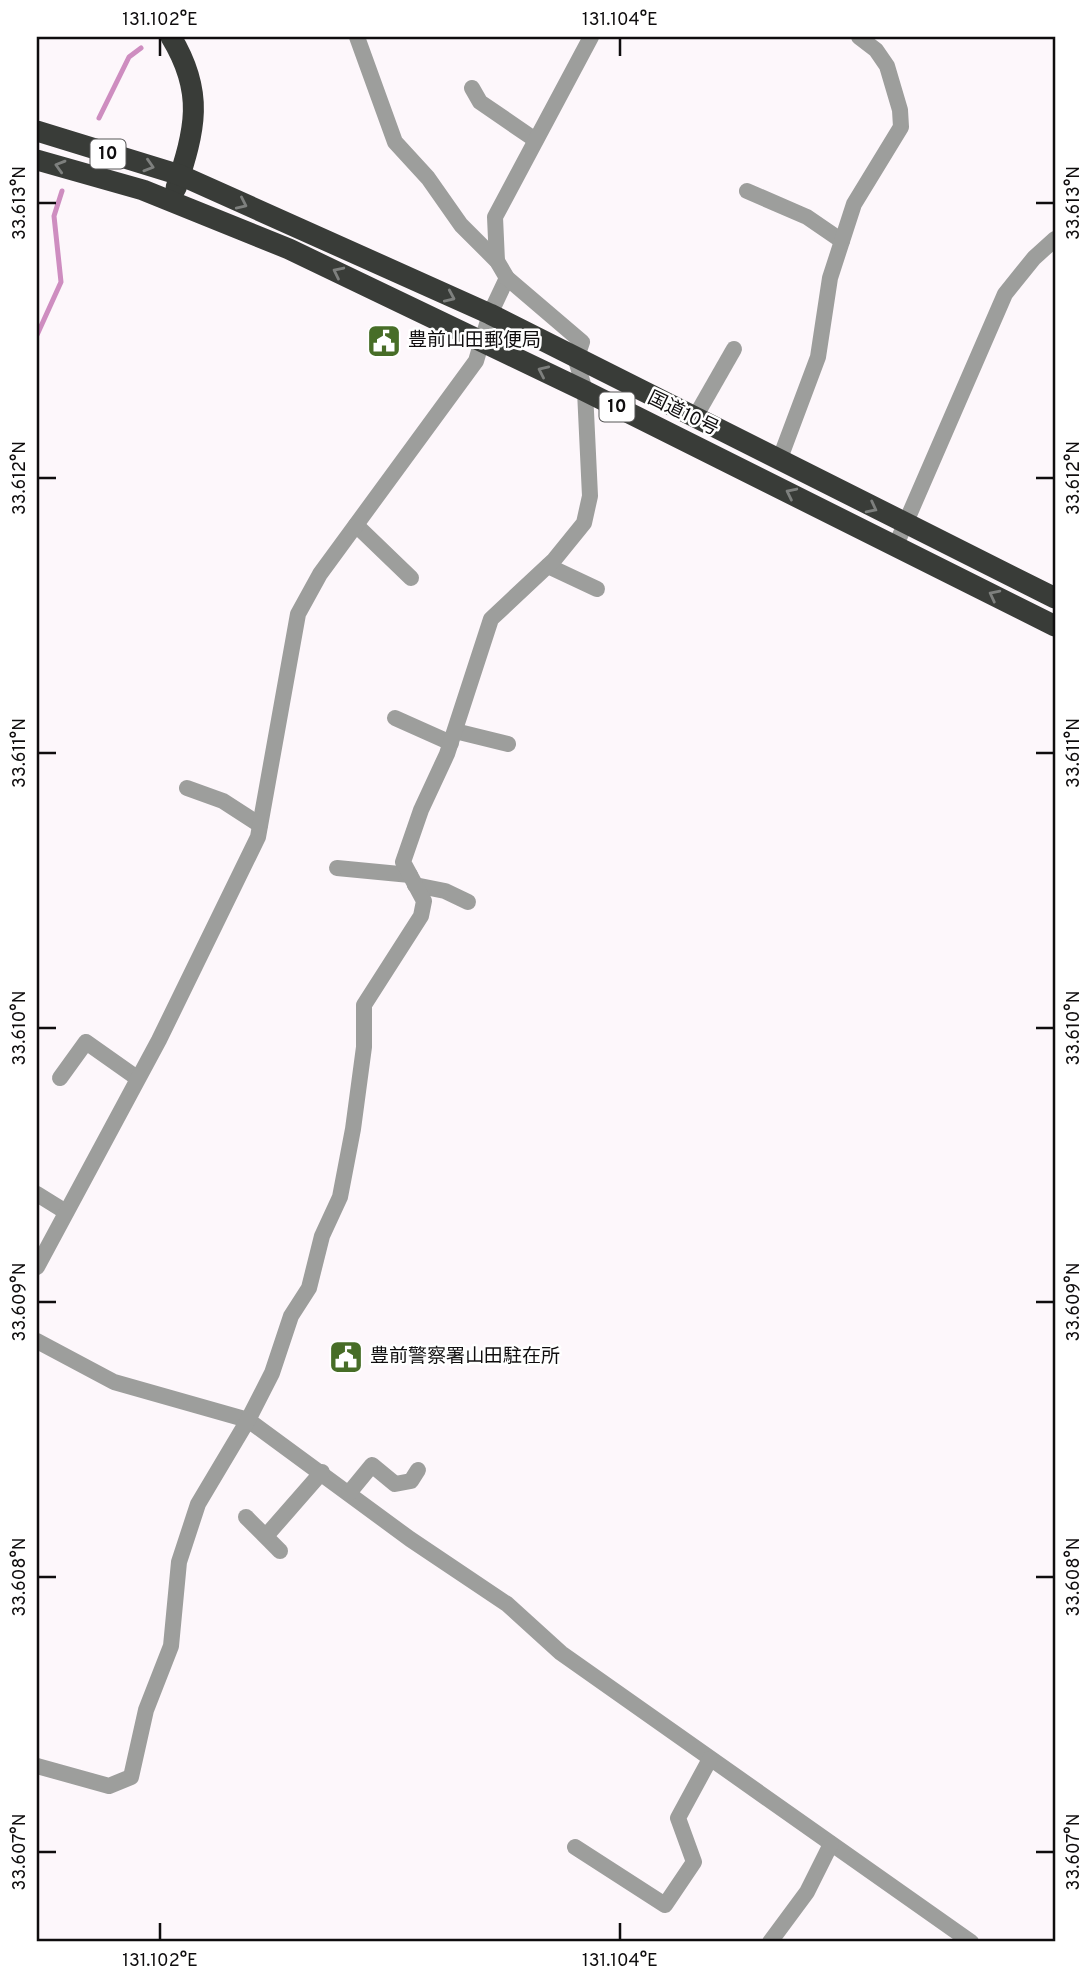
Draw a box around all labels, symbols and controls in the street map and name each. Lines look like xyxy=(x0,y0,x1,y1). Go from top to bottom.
text: 131.102°E xyxy=(122,9,198,32)
text: 131.104°E xyxy=(582,9,658,32)
road number: 10 xyxy=(90,140,126,168)
one-way arrow xyxy=(142,158,154,173)
one-way arrow xyxy=(54,160,66,175)
text: 33.613°N xyxy=(9,166,32,240)
text: 33.613°N xyxy=(1063,166,1086,240)
one-way arrow xyxy=(235,196,247,210)
one-way arrow xyxy=(333,266,345,280)
one-way arrow xyxy=(443,288,455,302)
public building icon: 豊前山田郵便局 xyxy=(365,322,403,360)
place label: 豊前山田郵便局 xyxy=(408,329,541,353)
one-way arrow xyxy=(538,365,550,379)
street label: 国道10号 xyxy=(643,386,723,442)
road number: 10 xyxy=(600,393,634,422)
text: 33.612°N xyxy=(9,441,32,515)
text: 33.612°N xyxy=(1063,441,1086,515)
one-way arrow xyxy=(786,488,798,502)
one-way arrow xyxy=(865,500,878,513)
one-way arrow xyxy=(989,590,1001,604)
text: 33.611°N xyxy=(9,718,32,788)
text: 33.611°N xyxy=(1063,718,1086,788)
text: 33.610°N xyxy=(9,991,32,1065)
text: 33.610°N xyxy=(1063,991,1086,1065)
text: 33.609°N xyxy=(9,1263,32,1341)
text: 33.609°N xyxy=(1063,1263,1086,1341)
public building icon: 豊前警察署山田駐在所 xyxy=(327,1338,365,1376)
place label: 豊前警察署山田駐在所 xyxy=(370,1345,560,1369)
text: 33.608°N xyxy=(9,1537,32,1617)
text: 33.608°N xyxy=(1063,1537,1086,1617)
text: 33.607°N xyxy=(9,1814,32,1890)
text: 33.607°N xyxy=(1063,1814,1086,1890)
text: 131.102°E xyxy=(122,1950,198,1973)
text: 131.104°E xyxy=(582,1950,658,1973)

